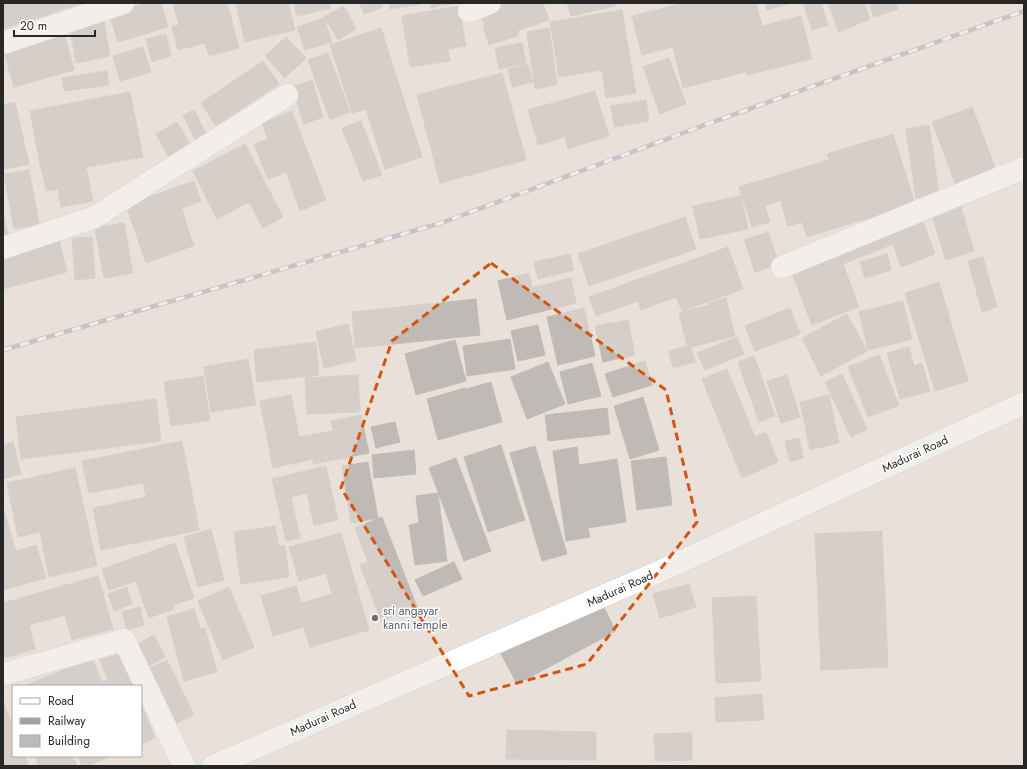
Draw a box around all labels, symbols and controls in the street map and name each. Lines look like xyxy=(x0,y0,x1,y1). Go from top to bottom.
scale bar xyxy=(14,12,95,38)
text: 20 m xyxy=(20,17,47,35)
street label: Madurai Road xyxy=(879,431,951,477)
street label: Madurai Road xyxy=(584,566,656,612)
place label: sri angayar kanni temple xyxy=(383,602,448,634)
marker: sri angayar kanni temple xyxy=(370,613,380,623)
legend xyxy=(12,685,142,757)
text: Road xyxy=(48,692,74,710)
street label: Madurai Road xyxy=(287,695,359,741)
text: Railway xyxy=(48,712,86,730)
text: Building xyxy=(48,732,90,750)

